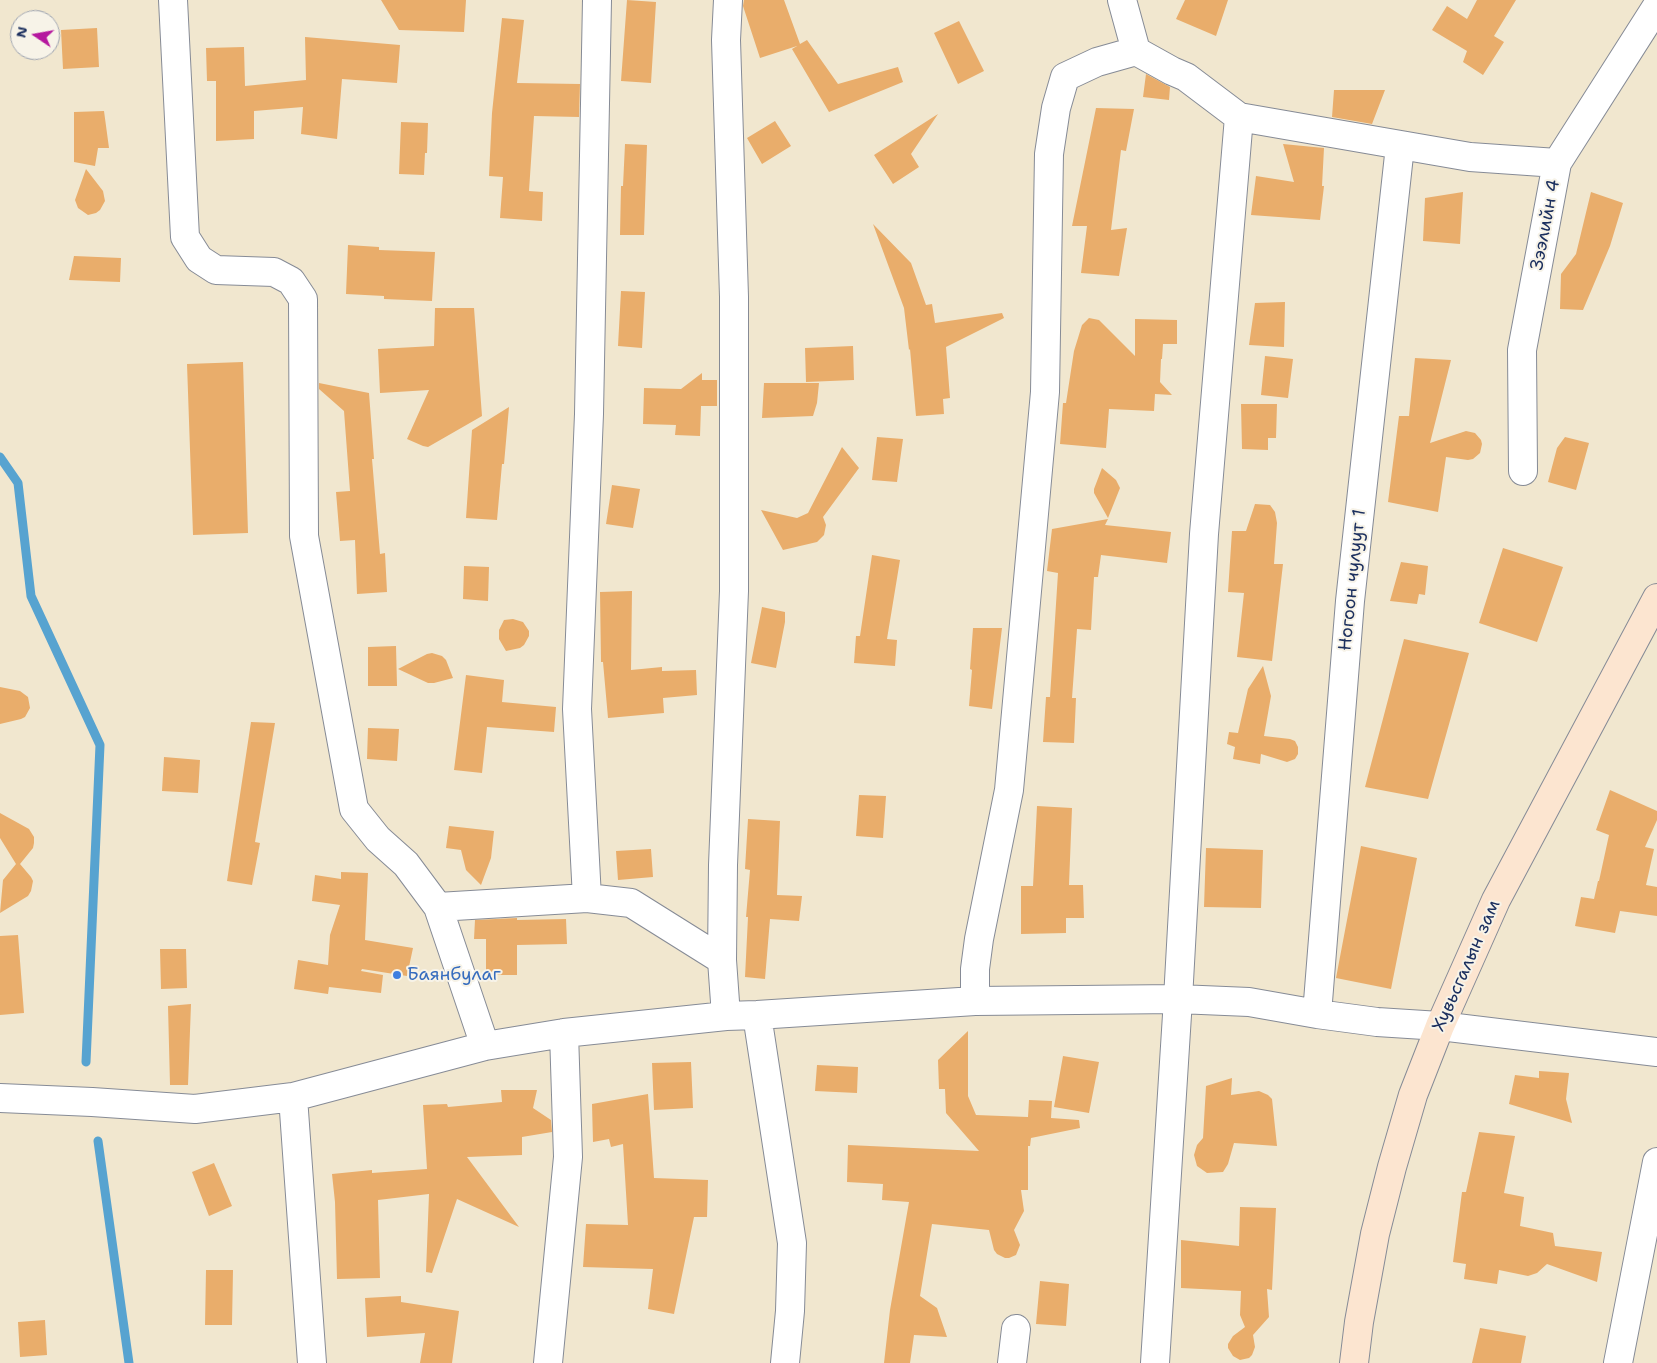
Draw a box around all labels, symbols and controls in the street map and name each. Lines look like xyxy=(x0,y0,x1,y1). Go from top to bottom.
north arrow xyxy=(10,10,60,60)
text: N xyxy=(11,25,31,39)
street label: Зээлийн 4 xyxy=(1527,178,1565,272)
street label: Ногоон чулуут 1 xyxy=(1335,508,1371,652)
street label: Хувьсгалын зам xyxy=(1428,897,1506,1035)
place label: Баянбулаг xyxy=(407,964,501,986)
marker: Баянбулаг xyxy=(391,969,403,981)

